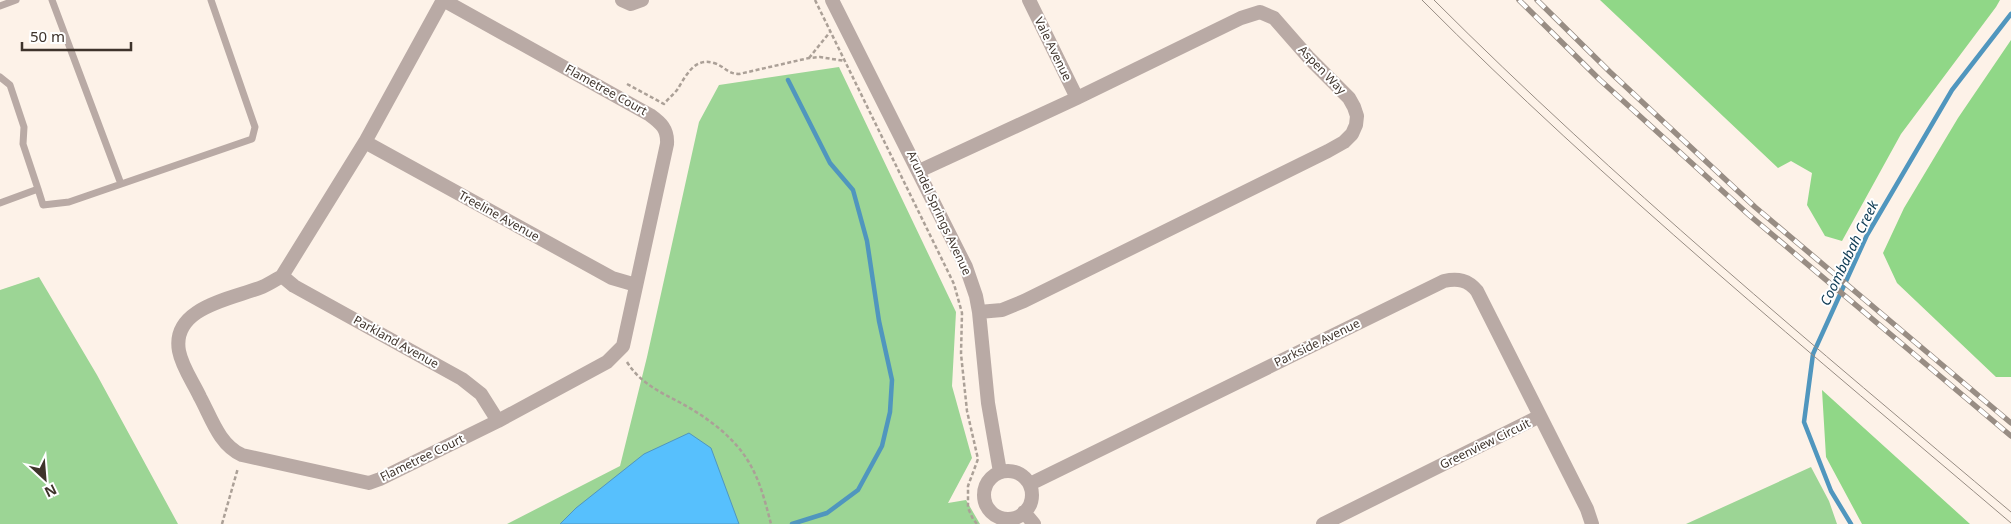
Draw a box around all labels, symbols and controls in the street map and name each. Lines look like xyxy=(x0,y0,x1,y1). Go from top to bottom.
street label: Vale Avenue xyxy=(1031,14,1076,84)
scale bar xyxy=(22,20,131,52)
text: 50 m xyxy=(30,26,65,46)
street label: Aspen Way xyxy=(1295,41,1351,98)
street label: Flametree Court xyxy=(562,60,651,119)
street label: Arundel Springs Avenue xyxy=(903,148,976,278)
street label: Treeline Avenue xyxy=(456,186,543,245)
water label: Coombabah Creek xyxy=(1815,196,1883,308)
street label: Parkland Avenue xyxy=(350,311,442,372)
street label: Parkside Avenue xyxy=(1271,314,1363,371)
street label: Greenview Circuit xyxy=(1437,414,1533,473)
street label: Flametree Court xyxy=(377,430,467,485)
north arrow xyxy=(20,454,70,504)
text: N xyxy=(42,480,60,502)

